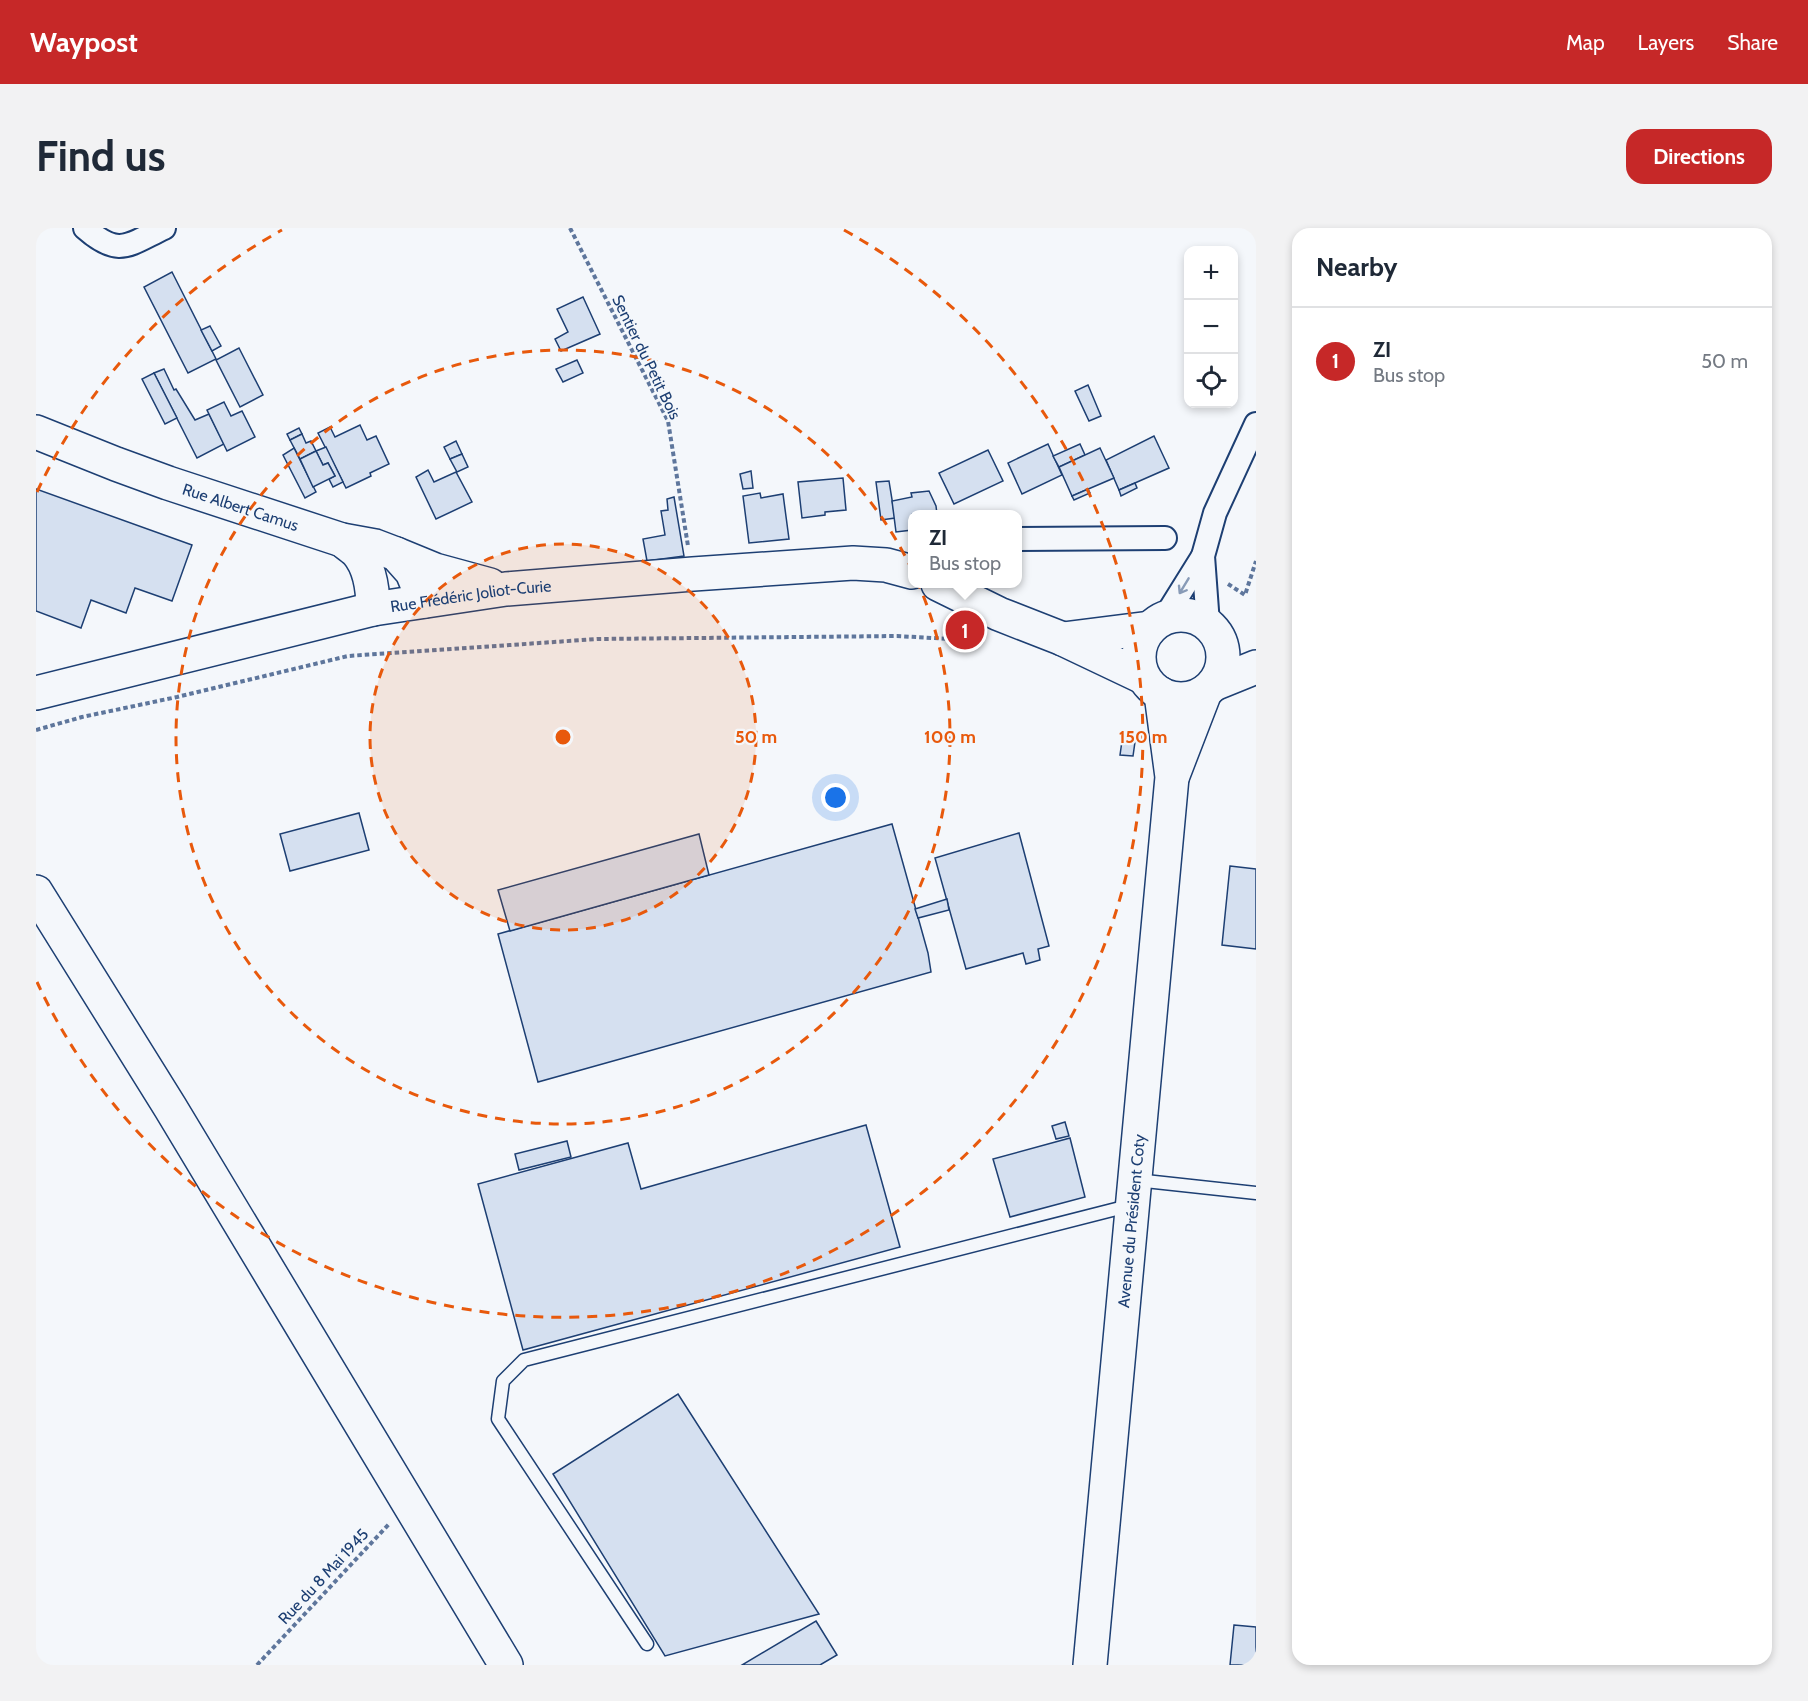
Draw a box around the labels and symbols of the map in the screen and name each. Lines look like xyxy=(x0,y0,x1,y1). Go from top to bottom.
street label: Sentier du Petit Bois xyxy=(608,292,685,423)
street label: Rue Albert Camus xyxy=(180,479,301,535)
street label: Rue Frédéric Joliot-Curie xyxy=(389,576,552,616)
one-way arrow xyxy=(1177,577,1189,594)
pin: 1 xyxy=(946,608,984,652)
text: 50 m xyxy=(735,726,777,748)
text: 100 m xyxy=(924,726,976,748)
text: 150 m xyxy=(1119,726,1167,748)
centre of rings xyxy=(553,727,573,747)
your location xyxy=(821,783,850,812)
street label: Avenue du Président Coty xyxy=(1114,1133,1149,1309)
street label: Rue du 8 Mai 1945 xyxy=(274,1525,372,1628)

